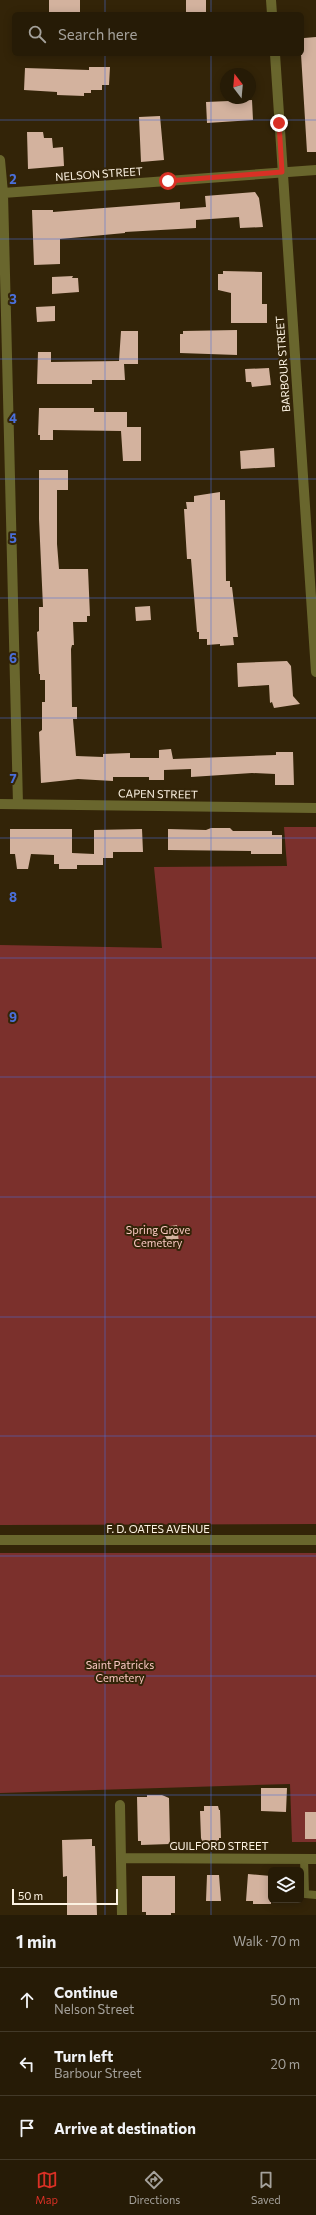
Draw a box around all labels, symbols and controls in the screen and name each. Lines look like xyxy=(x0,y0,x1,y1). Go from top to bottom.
search box xyxy=(12,12,304,56)
icon: search xyxy=(26,23,48,45)
text: Search here xyxy=(58,25,137,43)
north arrow xyxy=(220,68,256,104)
route end xyxy=(270,114,288,132)
street label: NELSON STREET xyxy=(55,164,143,183)
text: 2 xyxy=(9,171,17,187)
route start xyxy=(159,172,177,190)
text: 3 xyxy=(9,291,17,307)
street label: BARBOUR STREET xyxy=(273,315,292,413)
text: 4 xyxy=(9,410,17,426)
text: 5 xyxy=(9,530,17,546)
text: 6 xyxy=(9,650,17,666)
text: 7 xyxy=(9,770,17,786)
street label: CAPEN STREET xyxy=(118,786,198,801)
text: 8 xyxy=(9,889,17,905)
text: 9 xyxy=(9,1009,17,1025)
park label: Spring Grove Cemetery xyxy=(126,1223,190,1249)
street label: F. D. OATES AVENUE xyxy=(106,1522,210,1535)
park label: Saint Patricks Cemetery xyxy=(86,1658,154,1684)
street label: GUILFORD STREET xyxy=(169,1839,269,1852)
map controls xyxy=(268,1867,304,1903)
button: layers xyxy=(268,1867,304,1903)
scale bar xyxy=(12,1887,118,1906)
text: 50 m xyxy=(18,1889,43,1902)
text: 1 min xyxy=(16,1931,56,1952)
text: Walk · 70 m xyxy=(233,1933,300,1949)
text: Continue xyxy=(54,1983,118,2001)
icon: ahead xyxy=(16,1989,38,2011)
text: 50 m xyxy=(270,1992,300,2008)
text: Nelson Street xyxy=(54,2001,134,2017)
text: Turn left xyxy=(54,2047,113,2065)
icon: left xyxy=(16,2053,38,2075)
text: 20 m xyxy=(271,2056,300,2072)
text: Barbour Street xyxy=(54,2065,142,2081)
icon: arrive xyxy=(16,2117,38,2139)
text: Arrive at destination xyxy=(54,2119,196,2137)
tab: Map xyxy=(35,2169,58,2206)
tab: Directions xyxy=(129,2169,180,2206)
tab: Saved xyxy=(251,2169,281,2206)

